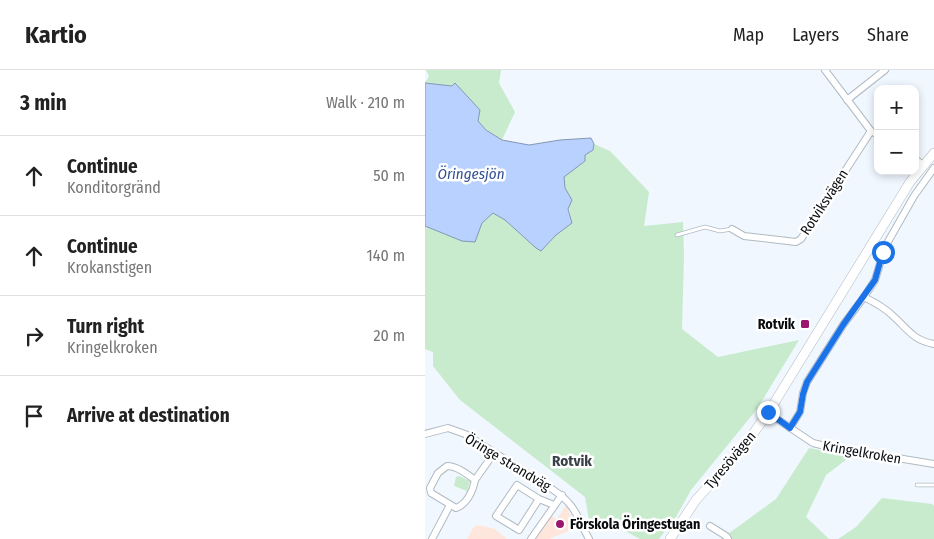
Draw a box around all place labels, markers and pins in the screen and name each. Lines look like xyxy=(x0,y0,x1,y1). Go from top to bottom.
place label: Rotvik xyxy=(758,316,796,333)
marker: Rotvik xyxy=(799,318,811,330)
place label: Förskola Öringestugan xyxy=(570,515,700,533)
marker: Förskola Öringestugan xyxy=(554,518,566,530)

